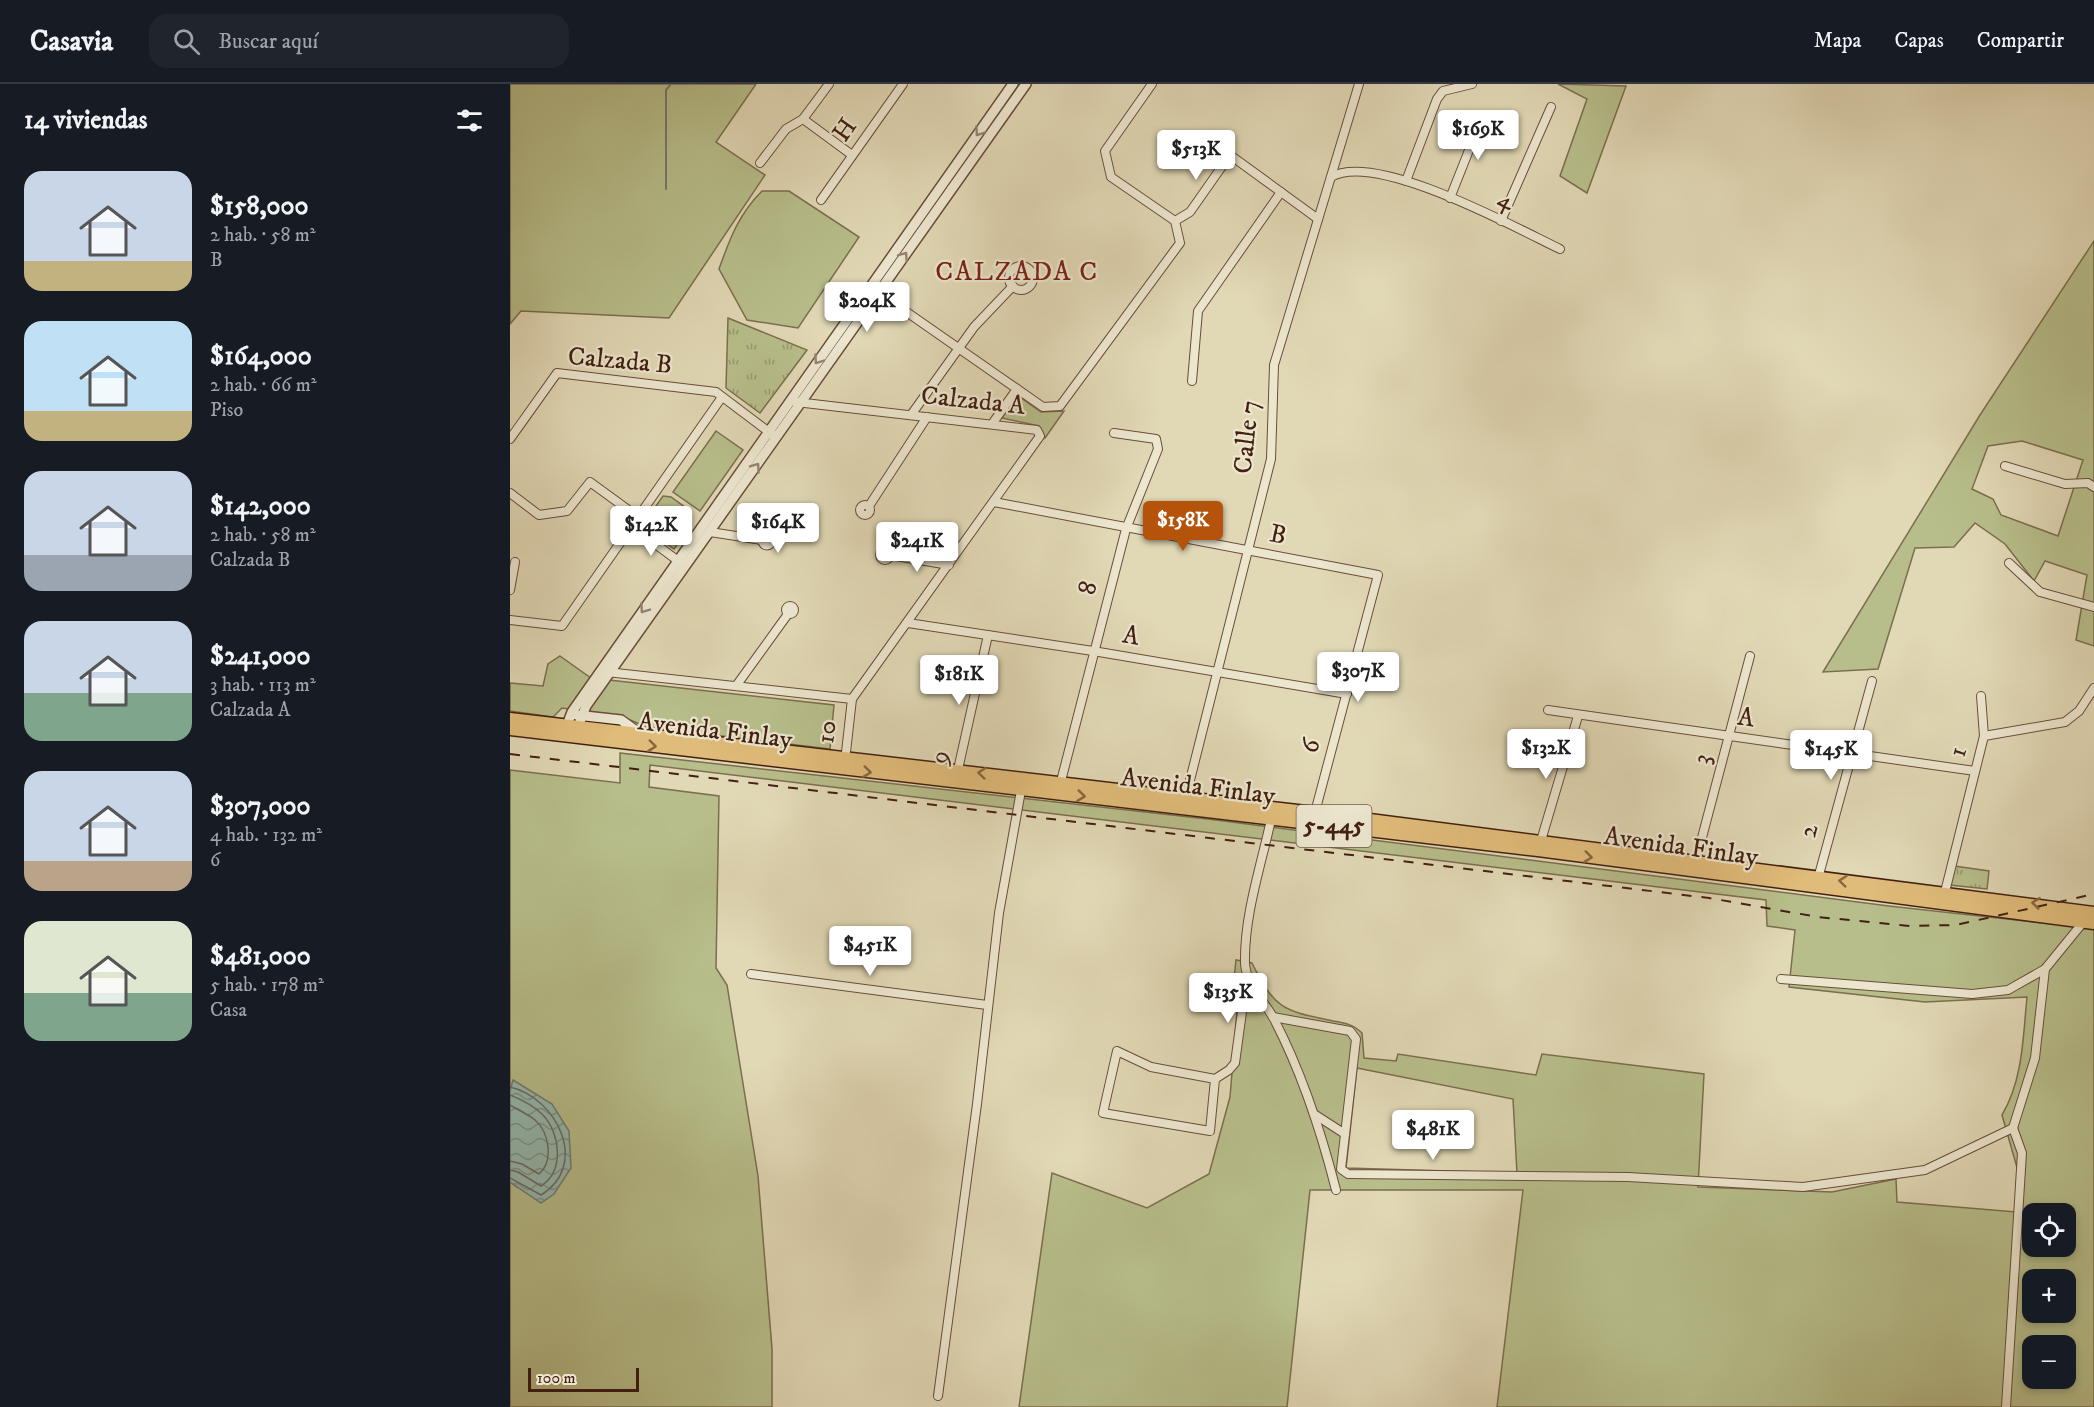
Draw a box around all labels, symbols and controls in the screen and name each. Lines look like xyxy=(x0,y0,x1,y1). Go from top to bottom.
search box xyxy=(149,14,569,68)
text: Casavia xyxy=(30,24,113,59)
icon: search xyxy=(170,25,203,58)
text: Buscar aquí xyxy=(218,28,318,55)
text: Mapa xyxy=(1814,28,1861,54)
text: Capas xyxy=(1894,28,1944,54)
text: Compartir xyxy=(1977,28,2064,54)
text: 14 viviendas xyxy=(24,104,147,137)
icon: filters xyxy=(453,104,486,137)
pin: $169K xyxy=(1436,110,1520,161)
street label: H xyxy=(825,112,865,148)
text: $169K xyxy=(1452,117,1504,142)
one-way arrow xyxy=(975,125,986,136)
pin: $513K xyxy=(1154,130,1238,181)
text: $513K xyxy=(1171,137,1221,162)
street label: 4 xyxy=(1492,182,1521,219)
text: $158,000 xyxy=(210,190,308,223)
icon: home xyxy=(72,195,144,267)
text: 2 hab. · 58 m² xyxy=(210,223,316,248)
text: B xyxy=(210,248,223,273)
one-way arrow xyxy=(897,252,908,263)
district label: CALZADA C xyxy=(935,255,1099,289)
pin: $204K xyxy=(825,282,909,333)
text: $204K xyxy=(838,289,896,314)
text: $164,000 xyxy=(210,340,312,373)
street label: Calzada B xyxy=(567,340,673,382)
icon: home xyxy=(72,345,144,417)
one-way arrow xyxy=(814,353,825,364)
text: 2 hab. · 66 m² xyxy=(210,373,317,398)
street label: Calzada A xyxy=(919,379,1027,423)
text: Piso xyxy=(210,398,243,423)
street label: Calle 7 xyxy=(1227,399,1267,475)
one-way arrow xyxy=(749,463,760,474)
text: $142,000 xyxy=(210,490,311,523)
icon: home xyxy=(72,495,144,567)
pin: $158K xyxy=(1141,501,1225,552)
pin: $164K xyxy=(736,503,820,554)
pin: $142K xyxy=(609,506,693,557)
text: $158K xyxy=(1157,508,1209,533)
text: $164K xyxy=(751,510,805,535)
text: $142K xyxy=(624,513,678,538)
street label: B xyxy=(1267,517,1289,553)
pin: $241K xyxy=(875,522,959,573)
text: 2 hab. · 58 m² xyxy=(210,523,316,548)
text: $241K xyxy=(890,529,944,554)
text: Calzada B xyxy=(210,548,290,573)
street label: 8 xyxy=(1070,577,1106,599)
one-way arrow xyxy=(641,602,652,613)
street label: A xyxy=(1120,618,1142,654)
text: $241,000 xyxy=(210,640,310,673)
icon: home xyxy=(72,645,144,717)
pin: $307K xyxy=(1316,652,1400,703)
pin: $181K xyxy=(917,655,1001,706)
text: $307K xyxy=(1331,659,1385,684)
text: $181K xyxy=(934,662,984,687)
text: 3 hab. · 113 m² xyxy=(210,673,316,698)
text: Calzada A xyxy=(210,698,290,723)
street label: A xyxy=(1736,701,1757,736)
street label: Avenida Finlay xyxy=(636,705,795,757)
street label: 10 xyxy=(809,718,845,746)
pin: $132K xyxy=(1504,729,1588,780)
pin: $145K xyxy=(1789,730,1873,781)
street label: 6 xyxy=(1293,734,1329,757)
text: $132K xyxy=(1521,736,1571,761)
text: $145K xyxy=(1804,737,1858,762)
one-way arrow xyxy=(648,739,657,752)
street label: 1 xyxy=(1941,743,1975,761)
street label: 9 xyxy=(922,747,957,769)
street label: 3 xyxy=(1685,750,1719,768)
street label: Avenida Finlay xyxy=(1119,761,1278,813)
one-way arrow xyxy=(862,765,871,778)
one-way arrow xyxy=(978,767,987,780)
text: $307,000 xyxy=(210,790,310,823)
one-way arrow xyxy=(1077,790,1086,802)
icon: home xyxy=(72,795,144,867)
road number: 5-445 xyxy=(1296,805,1372,847)
street label: Avenida Finlay xyxy=(1602,820,1761,874)
street label: 2 xyxy=(1791,820,1827,841)
text: 4 hab. · 132 m² xyxy=(210,823,322,848)
text: 6 xyxy=(210,848,220,873)
one-way arrow xyxy=(1583,850,1592,863)
one-way arrow xyxy=(1838,875,1847,887)
one-way arrow xyxy=(2032,898,2041,910)
pin: $451K xyxy=(828,926,912,977)
text: $451K xyxy=(843,933,897,958)
text: $481,000 xyxy=(210,940,311,973)
icon: home xyxy=(72,945,144,1017)
text: 5 hab. · 178 m² xyxy=(210,973,324,998)
pin: $135K xyxy=(1186,973,1270,1024)
text: $135K xyxy=(1203,980,1253,1005)
text: Casa xyxy=(210,998,247,1023)
pin: $481K xyxy=(1391,1110,1475,1161)
text: $481K xyxy=(1406,1117,1460,1142)
map controls xyxy=(2022,1203,2076,1389)
button: locate xyxy=(2022,1203,2076,1257)
button: + xyxy=(2022,1269,2076,1323)
button: − xyxy=(2022,1335,2076,1389)
scale bar xyxy=(528,1365,639,1392)
text: 100 m xyxy=(537,1368,576,1388)

